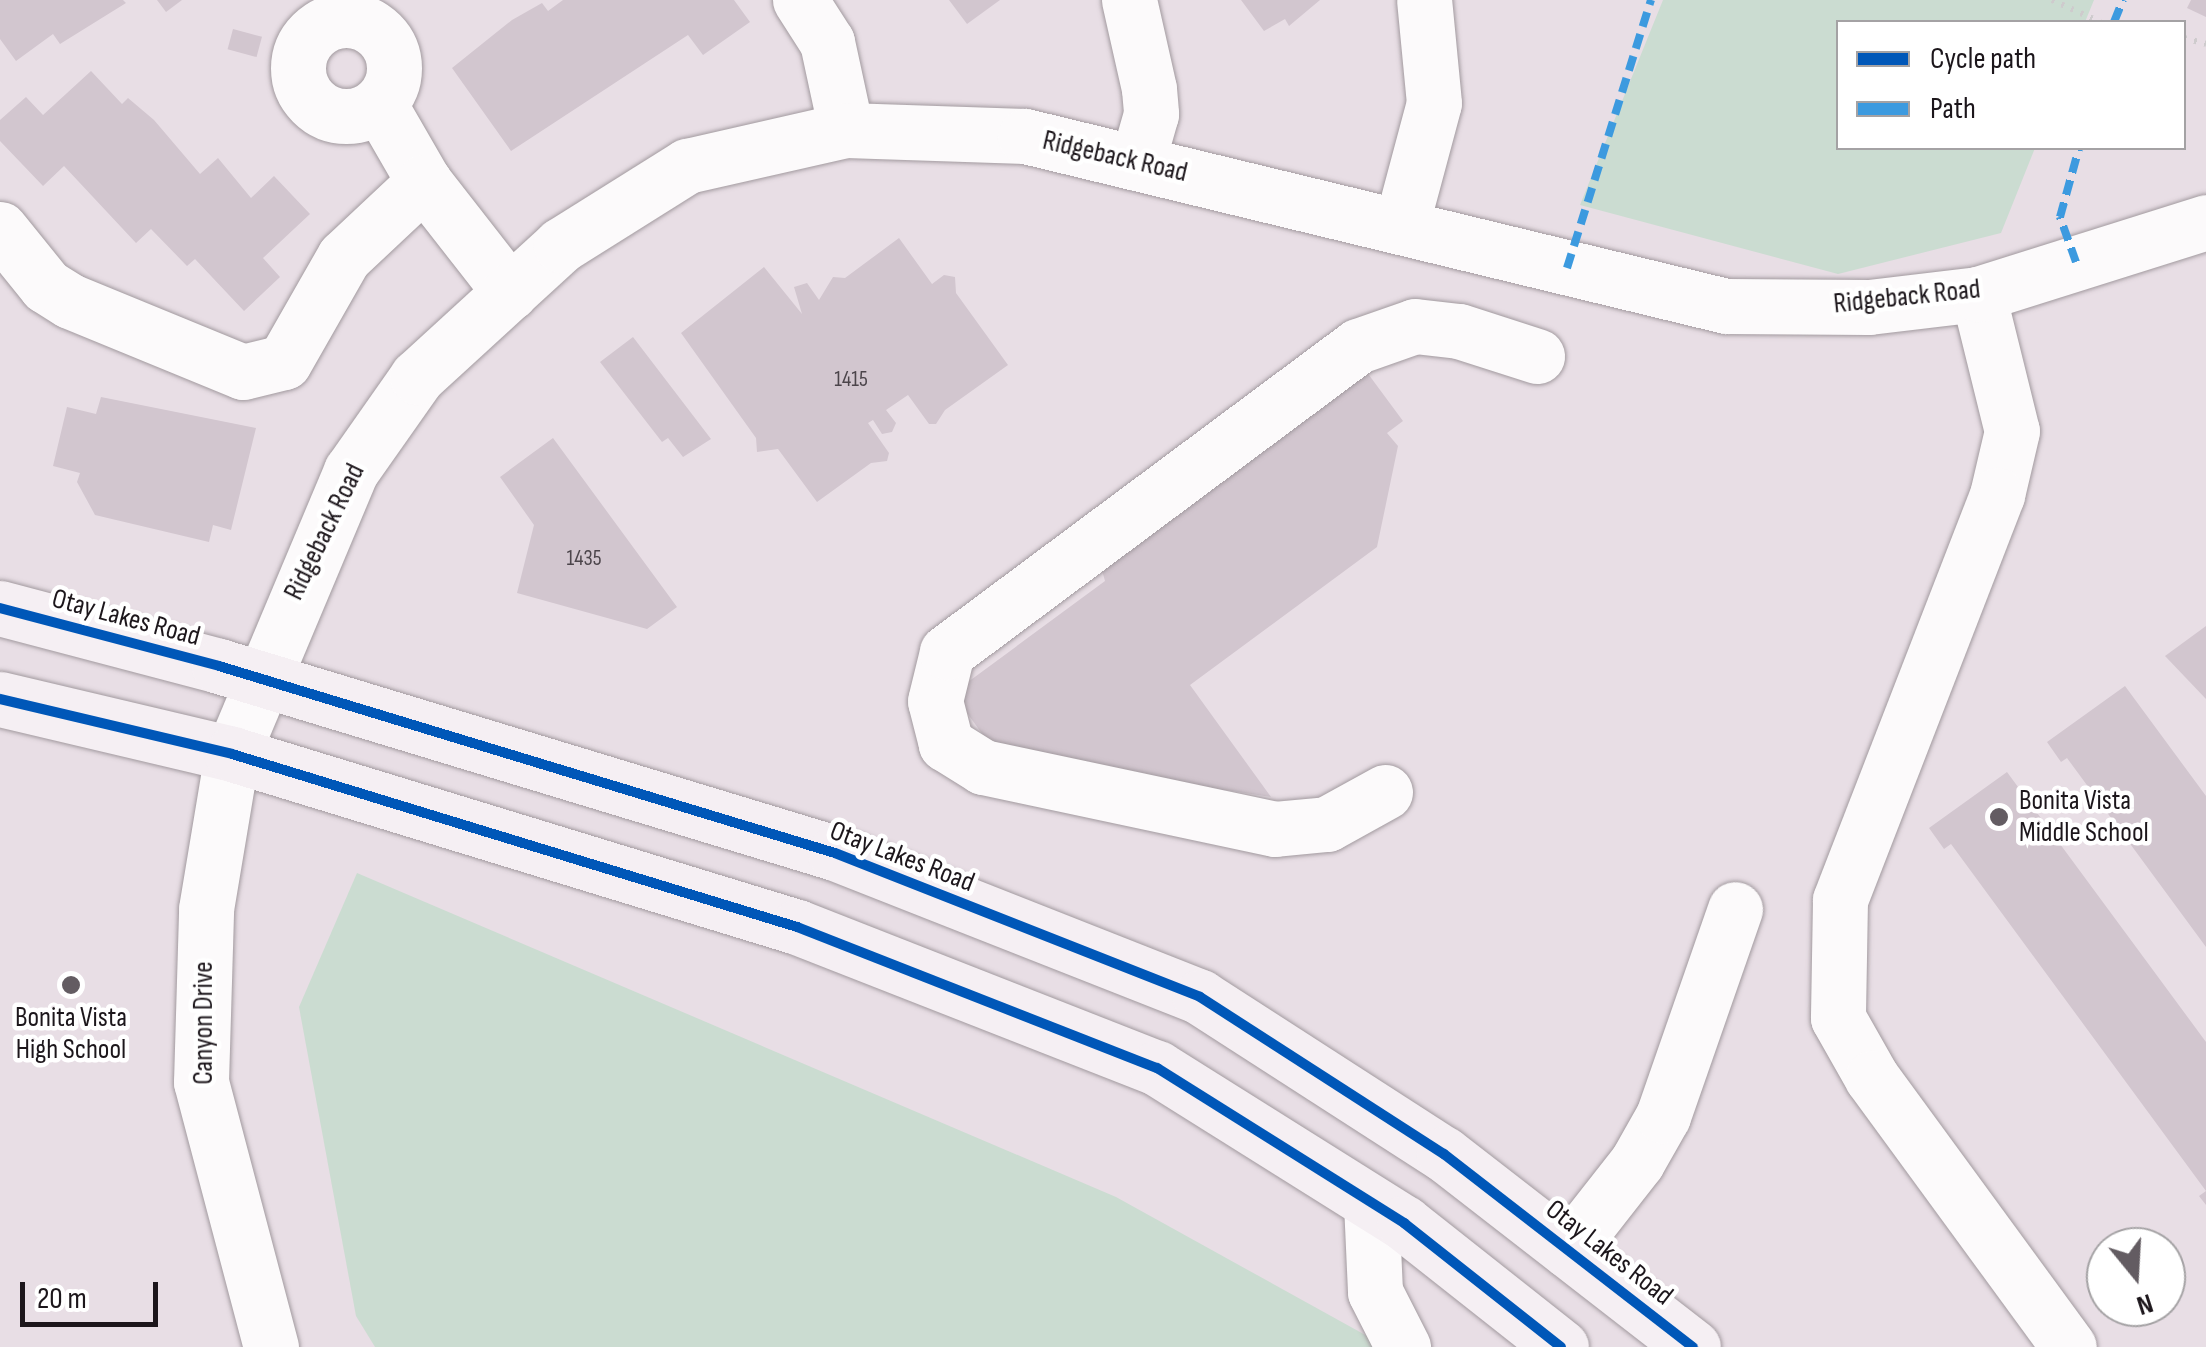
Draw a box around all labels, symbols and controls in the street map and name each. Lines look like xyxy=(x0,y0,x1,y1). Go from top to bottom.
legend xyxy=(1836,20,2186,150)
text: Cycle path xyxy=(1930,41,2036,77)
text: Path xyxy=(1930,91,1976,127)
street label: Ridgeback Road xyxy=(1039,124,1191,190)
street label: Ridgeback Road xyxy=(1832,273,1982,321)
house number: 1415 xyxy=(834,367,868,393)
street label: Ridgeback Road xyxy=(278,458,372,606)
house number: 1435 xyxy=(566,546,602,572)
street label: Otay Lakes Road xyxy=(48,582,204,654)
place label: Bonita Vista Middle School xyxy=(2019,784,2149,850)
marker: Bonita Vista Middle School xyxy=(1988,806,2010,828)
street label: Otay Lakes Road xyxy=(825,814,979,900)
street label: Canyon Drive xyxy=(187,961,221,1085)
marker: Bonita Vista High School xyxy=(60,974,82,996)
place label: Bonita Vista High School xyxy=(15,1001,127,1067)
street label: Otay Lakes Road xyxy=(1539,1193,1679,1313)
north arrow xyxy=(2086,1227,2186,1327)
scale bar xyxy=(25,1262,162,1324)
text: 20 m xyxy=(37,1281,87,1317)
text: N xyxy=(2133,1286,2157,1322)

